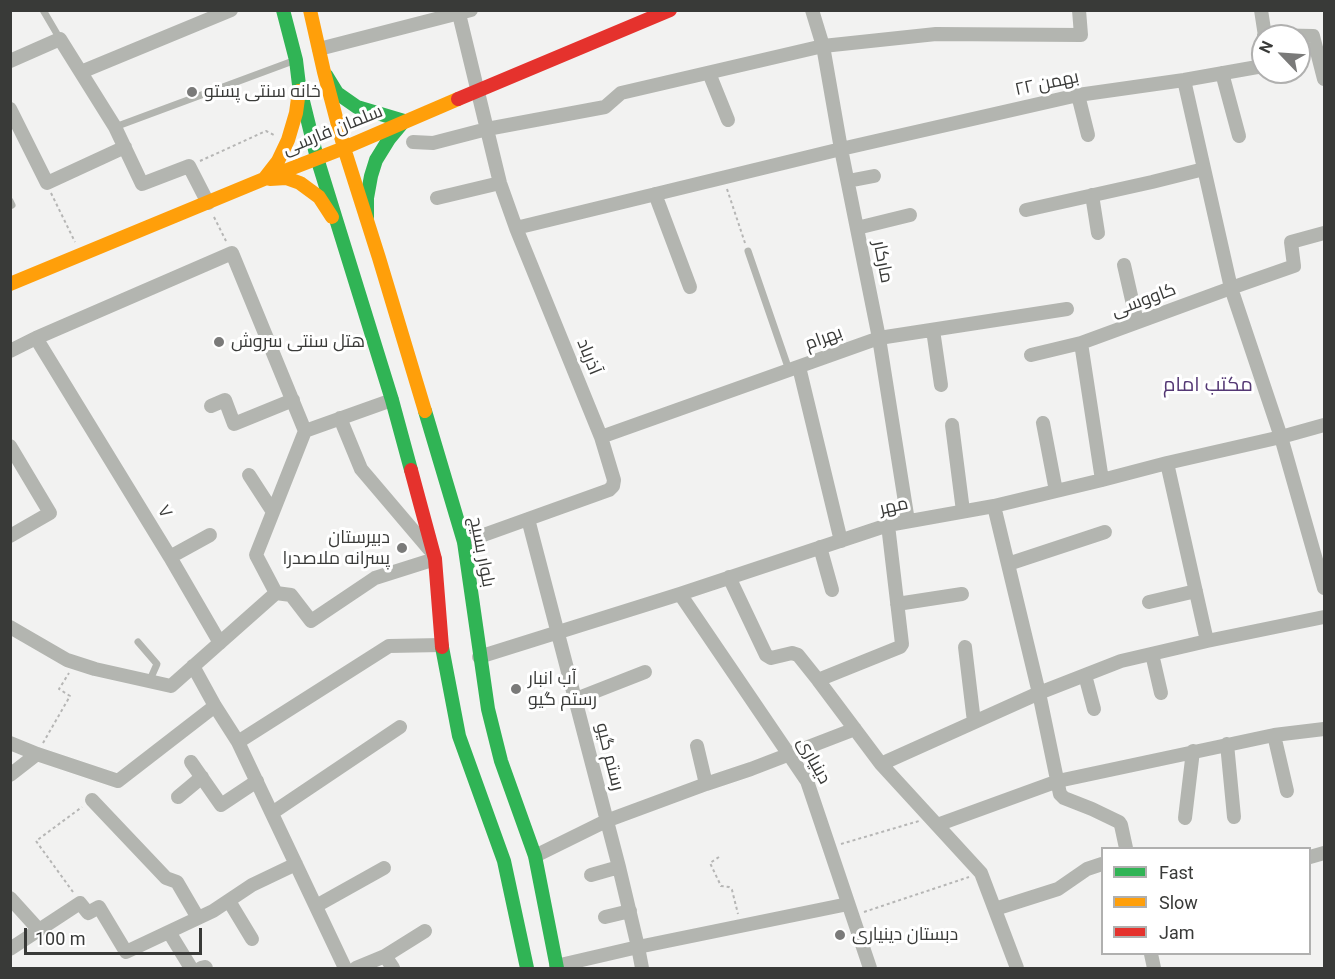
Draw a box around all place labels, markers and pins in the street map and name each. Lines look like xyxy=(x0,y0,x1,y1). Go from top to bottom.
place label: خانه سنتی پستو xyxy=(204,81,321,103)
marker: خانه سنتی پستو xyxy=(185,85,199,99)
place label: هتل سنتی سروش xyxy=(231,331,365,353)
marker: هتل سنتی سروش xyxy=(212,335,226,349)
place label: دبیرستان پسرانه ملاصدرا xyxy=(283,527,390,570)
marker: دبیرستان پسرانه ملاصدرا xyxy=(395,541,409,555)
place label: آب انبار رستم گیو xyxy=(528,668,597,710)
marker: آب انبار رستم گیو xyxy=(509,682,523,696)
place label: دبستان دینیاری xyxy=(852,924,958,946)
marker: دبستان دینیاری xyxy=(833,928,847,942)

